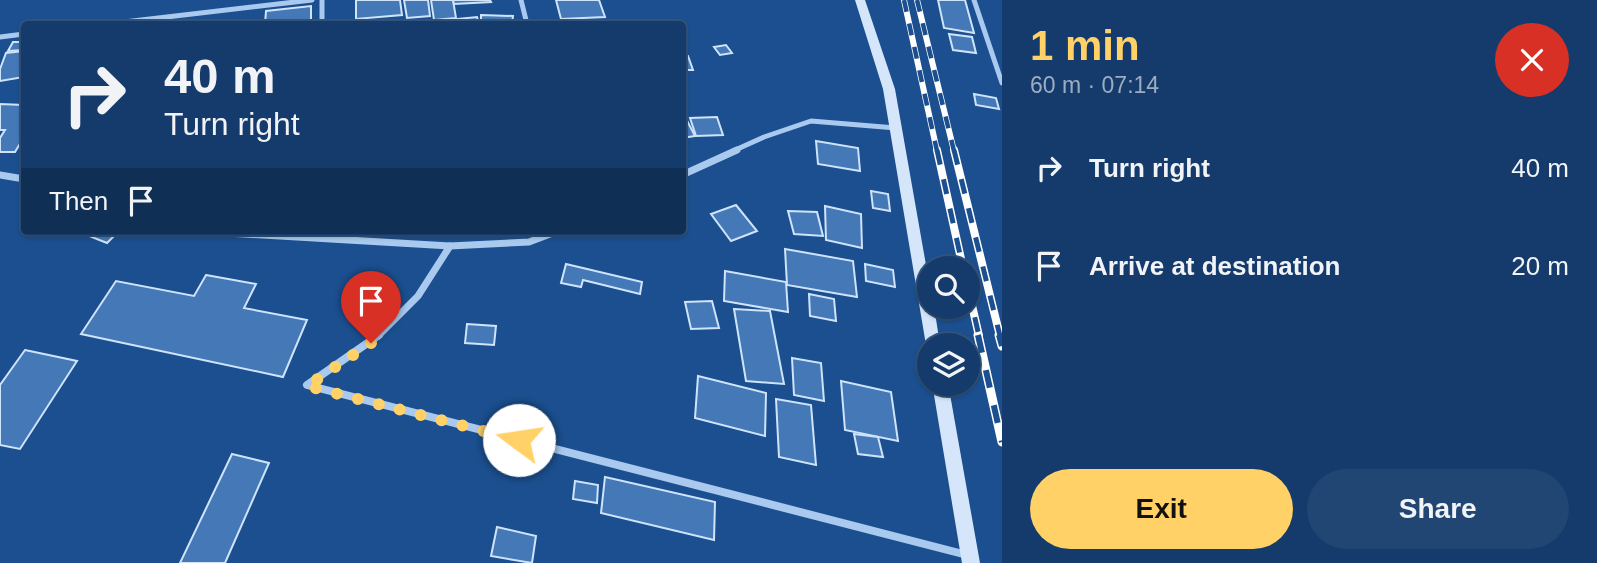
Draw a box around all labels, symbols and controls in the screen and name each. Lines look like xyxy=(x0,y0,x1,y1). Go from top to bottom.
text: 1 min xyxy=(1030,22,1140,69)
button: close xyxy=(1495,23,1569,97)
icon: right xyxy=(49,49,140,140)
text: 40 m xyxy=(164,49,276,103)
text: 60 m · 07:14 xyxy=(1030,72,1159,98)
text: Turn right xyxy=(164,106,300,142)
icon: right xyxy=(1030,149,1068,187)
text: Turn right xyxy=(1089,153,1210,183)
text: 40 m xyxy=(1511,153,1569,183)
icon: arrive xyxy=(122,182,160,220)
text: Then xyxy=(49,186,108,216)
icon: arrive xyxy=(1030,247,1068,285)
text: Arrive at destination xyxy=(1089,251,1340,281)
text: 20 m xyxy=(1511,251,1569,281)
map controls xyxy=(917,256,980,396)
button: search xyxy=(917,256,980,319)
pin xyxy=(341,271,401,343)
icon: arrive xyxy=(352,282,390,320)
button: layers xyxy=(917,333,980,396)
position arrow xyxy=(482,403,556,477)
button: Exit xyxy=(1030,469,1293,549)
button: Share xyxy=(1307,469,1569,549)

